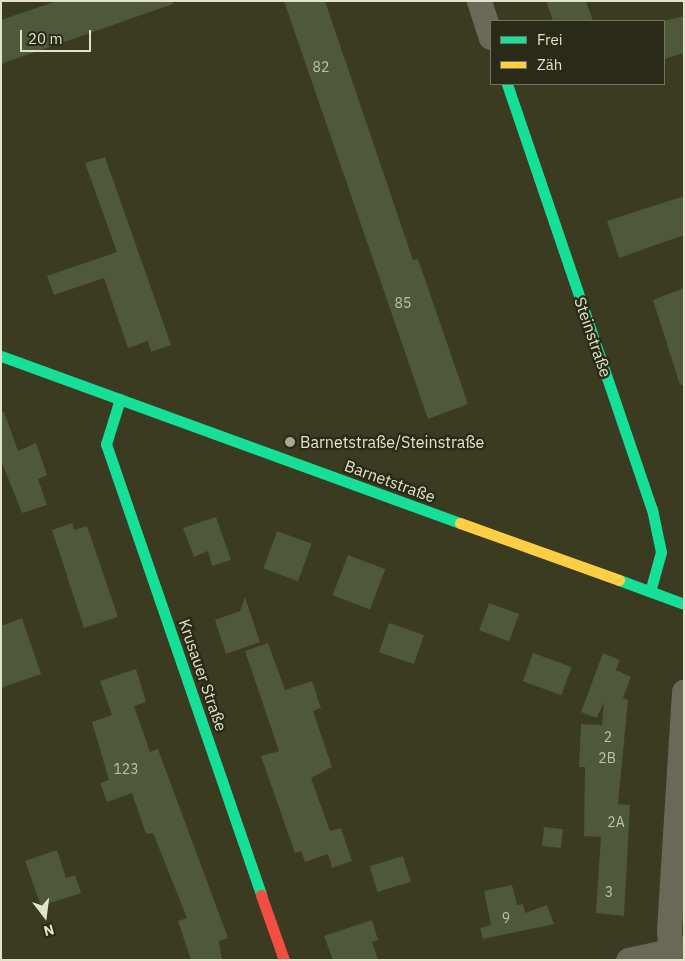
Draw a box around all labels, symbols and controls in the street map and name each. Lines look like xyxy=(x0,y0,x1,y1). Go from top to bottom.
scale bar xyxy=(22,20,94,52)
legend xyxy=(490,20,665,85)
text: 20 m xyxy=(28,29,63,48)
text: Frei xyxy=(537,30,563,49)
text: Zäh xyxy=(537,55,562,74)
house number: 82 xyxy=(313,59,329,75)
street label: Steinstraße xyxy=(570,294,616,380)
house number: 85 xyxy=(395,295,411,311)
place label: Barnetstraße/Steinstraße xyxy=(300,432,484,452)
marker: Barnetstraße/Steinstraße xyxy=(284,436,296,448)
street label: Barnetstraße xyxy=(342,456,438,506)
street label: Krusauer Straße xyxy=(175,617,231,733)
house number: 2 xyxy=(604,729,612,745)
house number: 2B xyxy=(598,750,616,766)
house number: 123 xyxy=(113,761,139,777)
house number: 2A xyxy=(607,814,625,830)
house number: 3 xyxy=(605,884,613,900)
north arrow xyxy=(20,891,70,941)
house number: 9 xyxy=(502,910,510,926)
text: N xyxy=(42,920,56,940)

